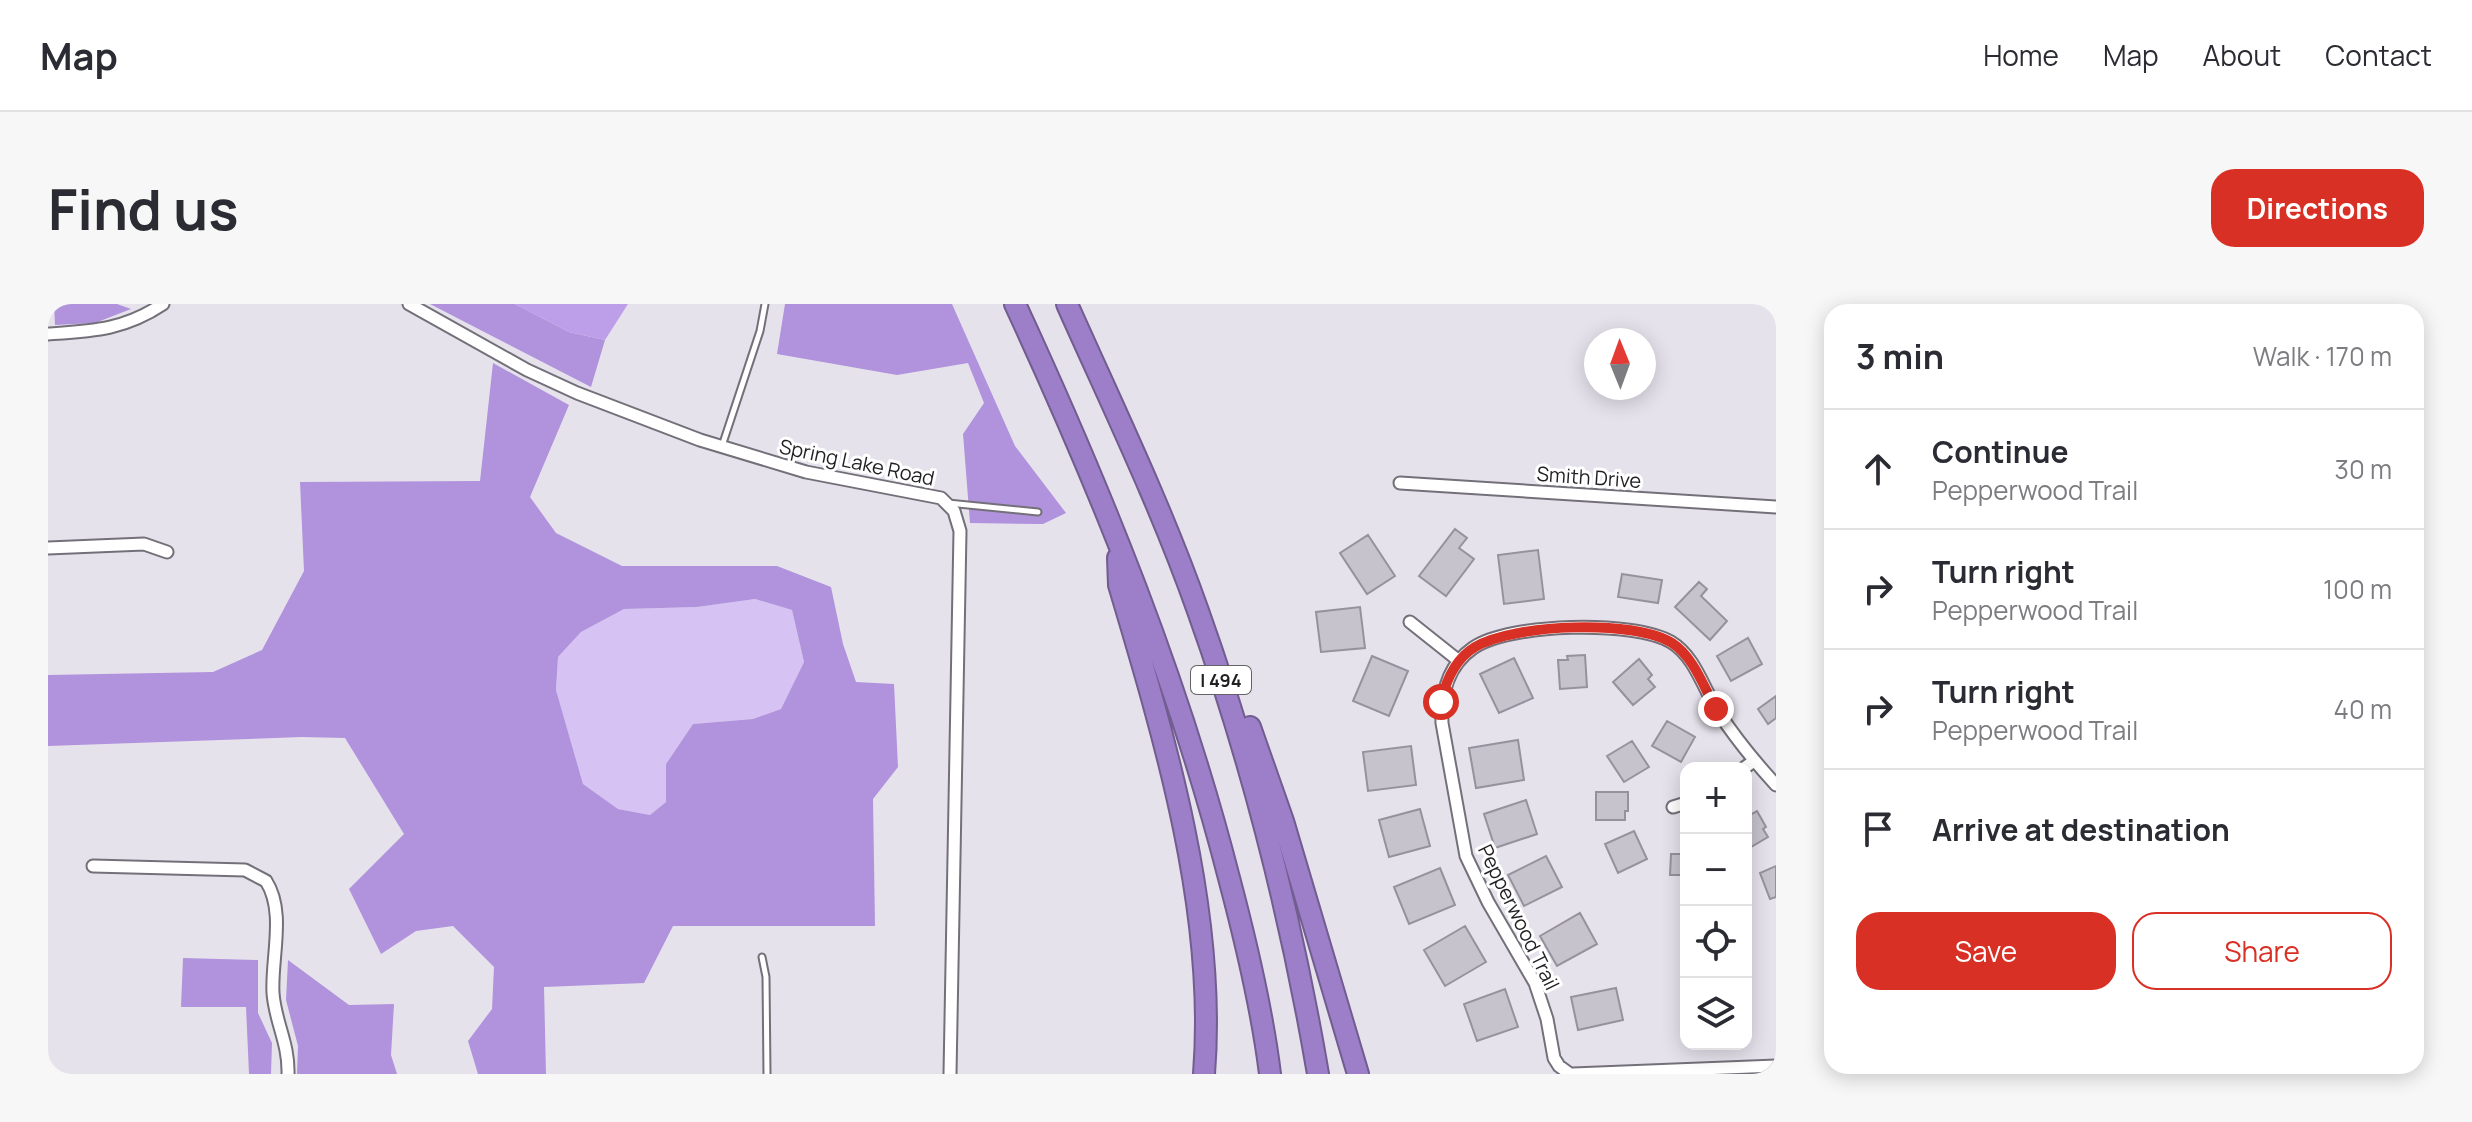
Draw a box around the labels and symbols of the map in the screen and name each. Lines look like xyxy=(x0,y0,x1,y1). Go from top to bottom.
north arrow xyxy=(1584,328,1656,400)
street label: Spring Lake Road xyxy=(777,432,937,492)
street label: Smith Drive xyxy=(1536,460,1642,494)
road number: I 494 xyxy=(1191,666,1251,694)
route start xyxy=(1423,684,1459,720)
route end xyxy=(1698,691,1734,727)
street label: Pepperwood Trail xyxy=(1472,840,1566,994)

